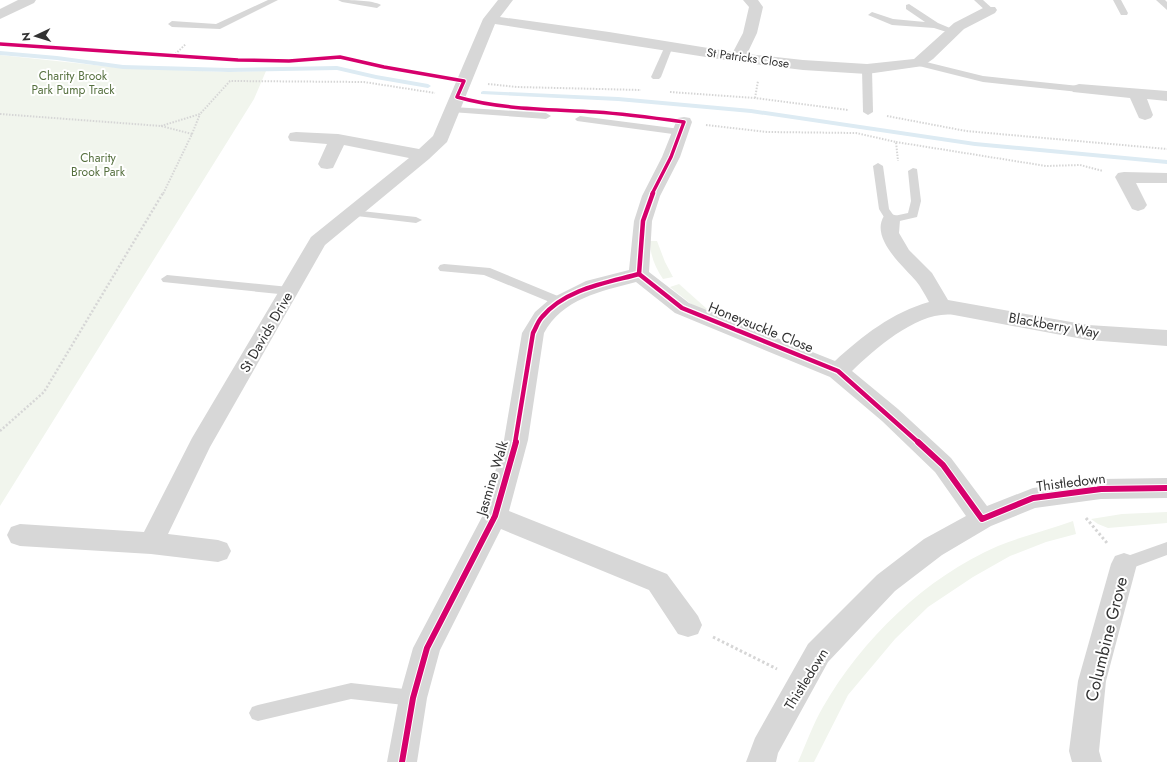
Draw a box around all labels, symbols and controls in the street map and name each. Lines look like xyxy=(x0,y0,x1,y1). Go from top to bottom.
north arrow xyxy=(16,16,56,56)
text: N xyxy=(18,32,34,42)
street label: St Patricks Close xyxy=(706,43,790,73)
park label: Charity Brook Park Pump Track xyxy=(32,67,115,99)
park label: Charity Brook Park xyxy=(71,149,126,181)
street label: St Davids Drive xyxy=(235,288,297,376)
street label: Honeysuckle Close xyxy=(705,297,817,357)
street label: Blackberry Way xyxy=(1007,307,1102,343)
street label: Jasmine Walk xyxy=(471,437,513,520)
street label: Thistledown xyxy=(1035,468,1107,496)
street label: Columbine Grove xyxy=(1079,574,1133,704)
street label: Thistledown xyxy=(779,644,833,714)

